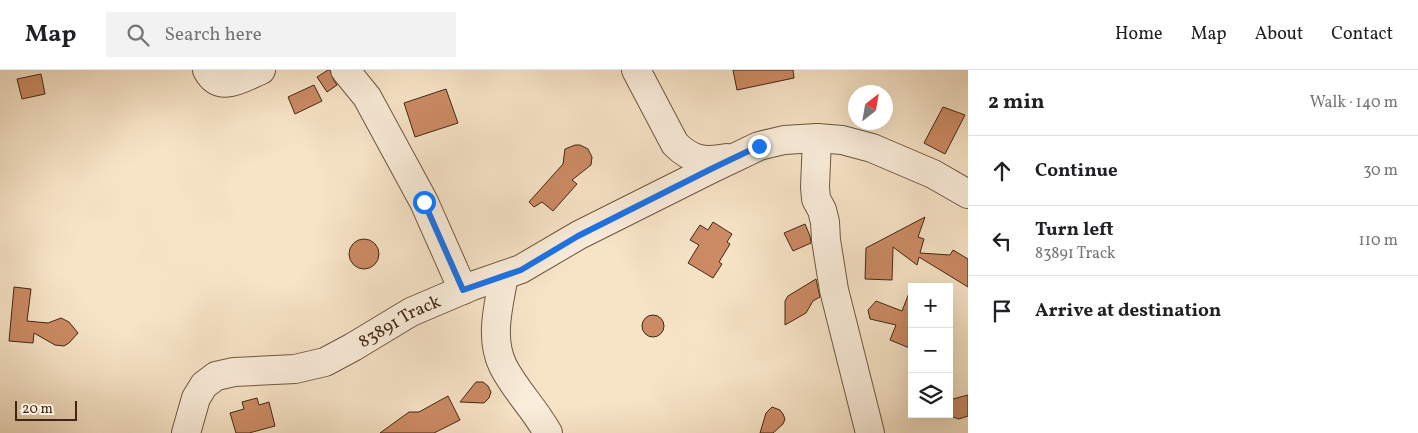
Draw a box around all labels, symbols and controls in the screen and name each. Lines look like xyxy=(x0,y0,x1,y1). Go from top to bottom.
search box xyxy=(106,12,456,57)
text: Map xyxy=(25,18,76,52)
icon: search xyxy=(124,21,152,49)
text: Search here xyxy=(164,22,262,48)
text: Home xyxy=(1115,22,1163,47)
text: Map xyxy=(1191,22,1227,47)
text: About xyxy=(1255,22,1303,47)
text: Contact xyxy=(1331,22,1393,47)
north arrow xyxy=(848,85,893,130)
text: 2 min xyxy=(988,88,1045,117)
text: Walk · 140 m xyxy=(1310,92,1398,114)
route end xyxy=(748,135,771,158)
icon: ahead xyxy=(988,157,1016,185)
text: Continue xyxy=(1035,158,1118,184)
text: 30 m xyxy=(1363,160,1398,182)
route start xyxy=(413,191,436,214)
text: Turn left xyxy=(1035,217,1114,243)
icon: left xyxy=(988,227,1016,255)
text: 110 m xyxy=(1359,230,1398,252)
text: 83891 Track xyxy=(1035,243,1116,265)
map controls xyxy=(908,283,953,418)
button: + xyxy=(908,283,953,328)
street label: 83891 Track xyxy=(354,290,445,355)
icon: arrive xyxy=(988,297,1016,325)
text: Arrive at destination xyxy=(1035,298,1221,324)
button: − xyxy=(908,328,953,373)
button: layers xyxy=(908,373,953,418)
scale bar xyxy=(15,398,78,421)
text: 20 m xyxy=(22,400,53,419)

